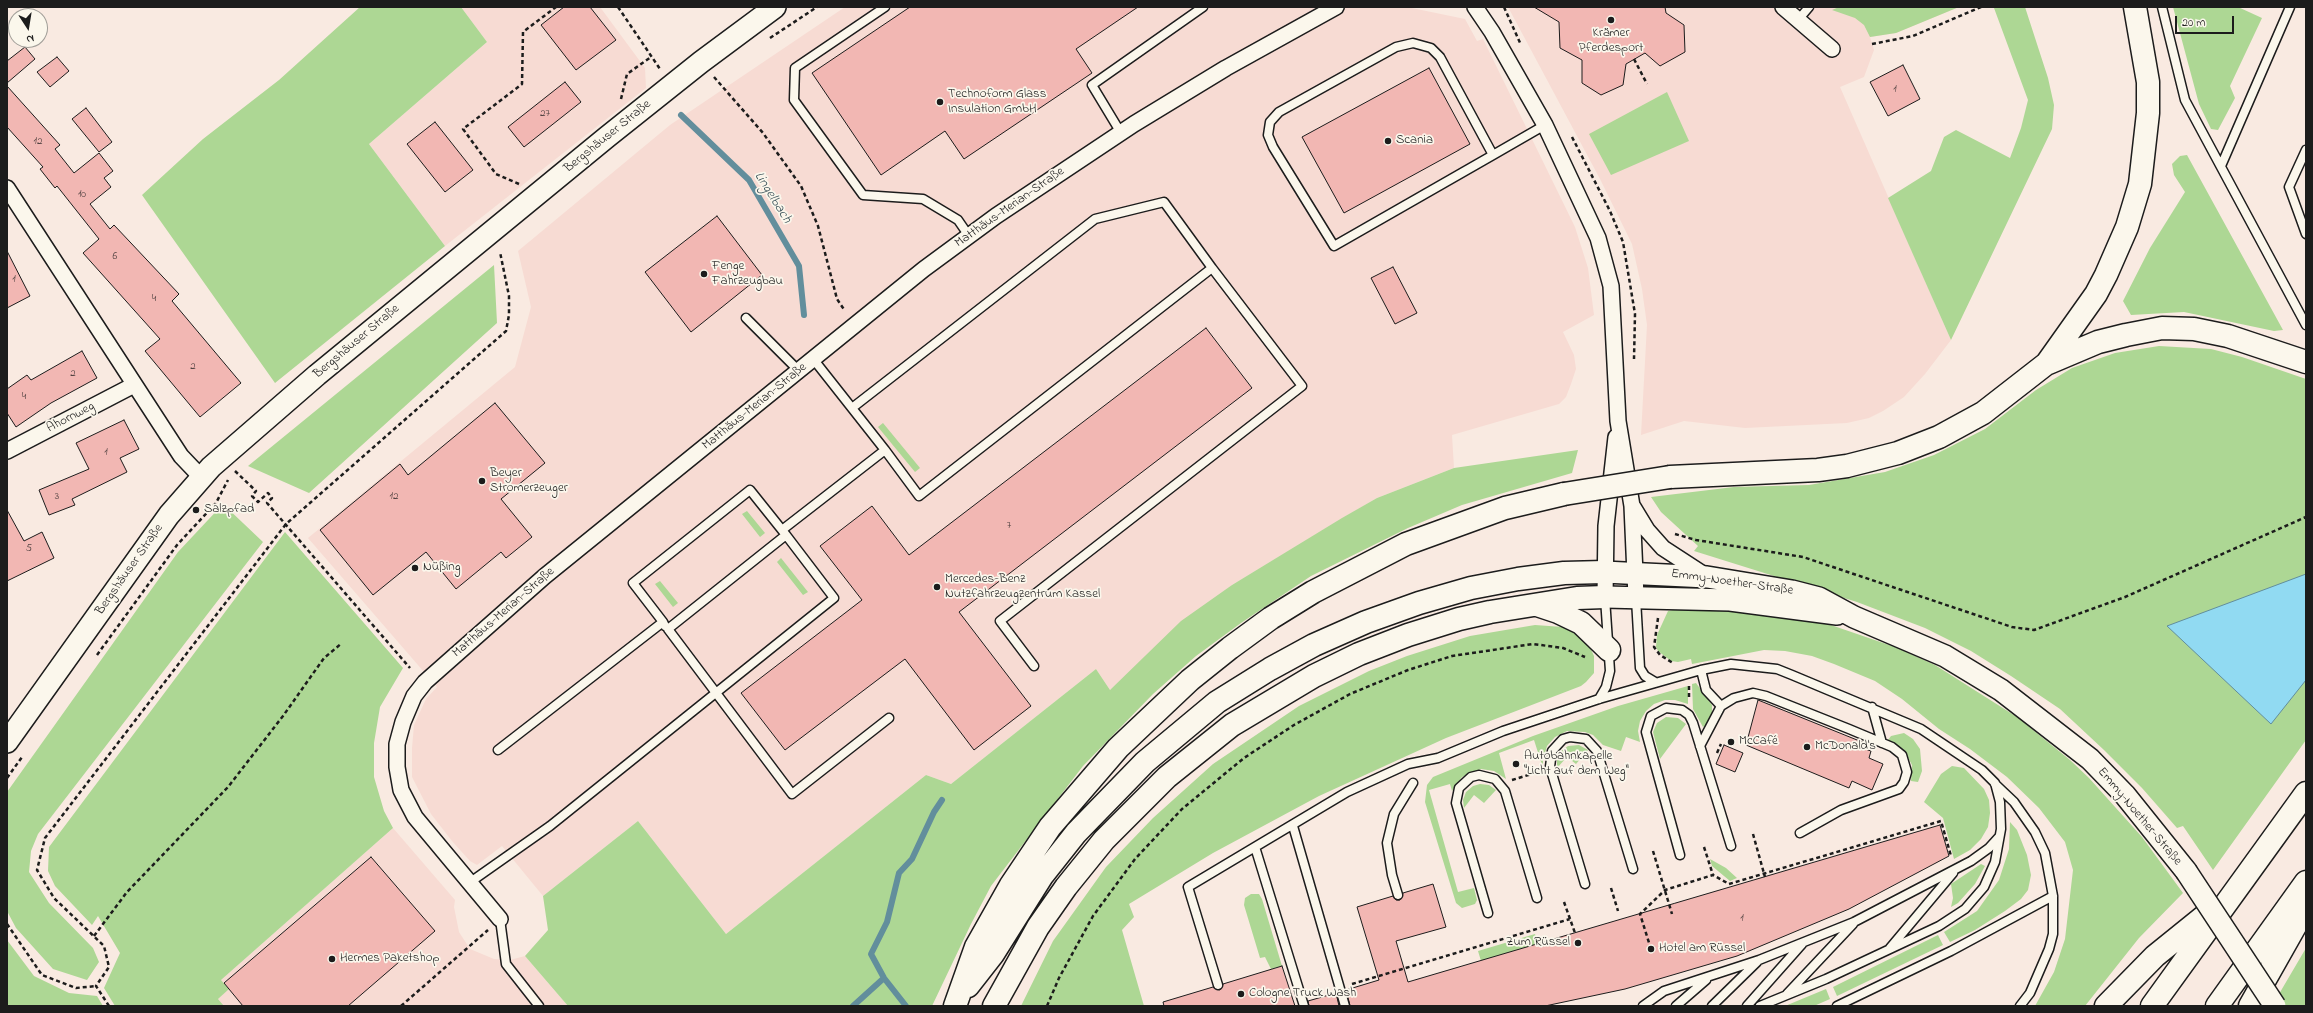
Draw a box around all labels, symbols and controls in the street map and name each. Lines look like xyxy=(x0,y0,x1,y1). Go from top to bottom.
north arrow xyxy=(8,8,48,48)
scale bar xyxy=(2177,8,2236,34)
text: 20 m xyxy=(2182,14,2205,32)
marker: Krämer Pferdesport xyxy=(1606,15,1616,25)
place label: Krämer Pferdesport xyxy=(1579,26,1643,57)
text: N xyxy=(25,30,36,47)
house number: 1 xyxy=(1893,83,1897,97)
place label: Technoform Glass Insulation GmbH xyxy=(948,87,1046,118)
street label: Bergshäuser Straße xyxy=(561,97,655,177)
marker: Technoform Glass Insulation GmbH xyxy=(935,97,945,107)
house number: 27 xyxy=(540,107,550,121)
place label: Scania xyxy=(1396,133,1433,149)
house number: 12 xyxy=(34,135,42,149)
marker: Scania xyxy=(1383,136,1393,146)
street label: Matthäus-Merian-Straße xyxy=(952,164,1068,252)
water label: Lingelbach xyxy=(750,169,794,227)
house number: 10 xyxy=(78,188,86,202)
house number: 6 xyxy=(113,250,117,264)
place label: Fenge Fahrzeugbau xyxy=(712,259,783,290)
marker: Fenge Fahrzeugbau xyxy=(699,269,709,279)
house number: 1 xyxy=(12,273,16,287)
house number: 4 xyxy=(152,292,156,306)
street label: Bergshäuser Straße xyxy=(311,302,403,382)
house number: 2 xyxy=(190,360,196,374)
street label: Matthäus-Merian-Straße xyxy=(700,360,810,454)
house number: 2 xyxy=(70,367,76,381)
house number: 4 xyxy=(22,390,26,404)
street label: Ahornweg xyxy=(44,399,98,437)
house number: 1 xyxy=(104,446,108,460)
place label: Beyer Stromerzeuger xyxy=(490,466,568,497)
marker: Beyer Stromerzeuger xyxy=(477,476,487,486)
house number: 3 xyxy=(55,490,59,504)
house number: 12 xyxy=(390,490,398,504)
place label: Salzpfad xyxy=(204,502,254,518)
marker: Salzpfad xyxy=(191,505,201,515)
house number: 7 xyxy=(1007,519,1011,533)
street label: Bergshäuser Straße xyxy=(93,522,167,618)
house number: 5 xyxy=(26,542,32,556)
place label: Nüßing xyxy=(423,560,461,576)
marker: Nüßing xyxy=(410,563,420,573)
street label: Matthäus-Merian-Straße xyxy=(450,564,558,662)
street label: Emmy-Noether-Straße xyxy=(1670,567,1794,599)
place label: Mercedes-Benz Nutzfahrzeugzentrum Kassel xyxy=(945,572,1100,603)
marker: Mercedes-Benz Nutzfahrzeugzentrum Kassel xyxy=(932,582,942,592)
place label: McCafé xyxy=(1739,734,1778,750)
marker: McCafé xyxy=(1726,737,1736,747)
place label: McDonald's xyxy=(1815,739,1876,755)
marker: McDonald's xyxy=(1802,742,1812,752)
place label: Autobahnkapelle "Licht auf dem Weg" xyxy=(1524,749,1629,780)
marker: Autobahnkapelle "Licht auf dem Weg" xyxy=(1511,759,1521,769)
street label: Emmy-Noether-Straße xyxy=(2093,765,2185,869)
house number: 1 xyxy=(1740,912,1744,926)
place label: Zum Rüssel xyxy=(1506,935,1570,951)
marker: Zum Rüssel xyxy=(1573,938,1583,948)
place label: Hotel am Rüssel xyxy=(1659,941,1745,957)
marker: Hotel am Rüssel xyxy=(1646,944,1656,954)
place label: Hermes Paketshop xyxy=(340,951,439,967)
marker: Hermes Paketshop xyxy=(327,954,337,964)
place label: Cologne Truck Wash xyxy=(1249,986,1356,1002)
marker: Cologne Truck Wash xyxy=(1236,989,1246,999)

